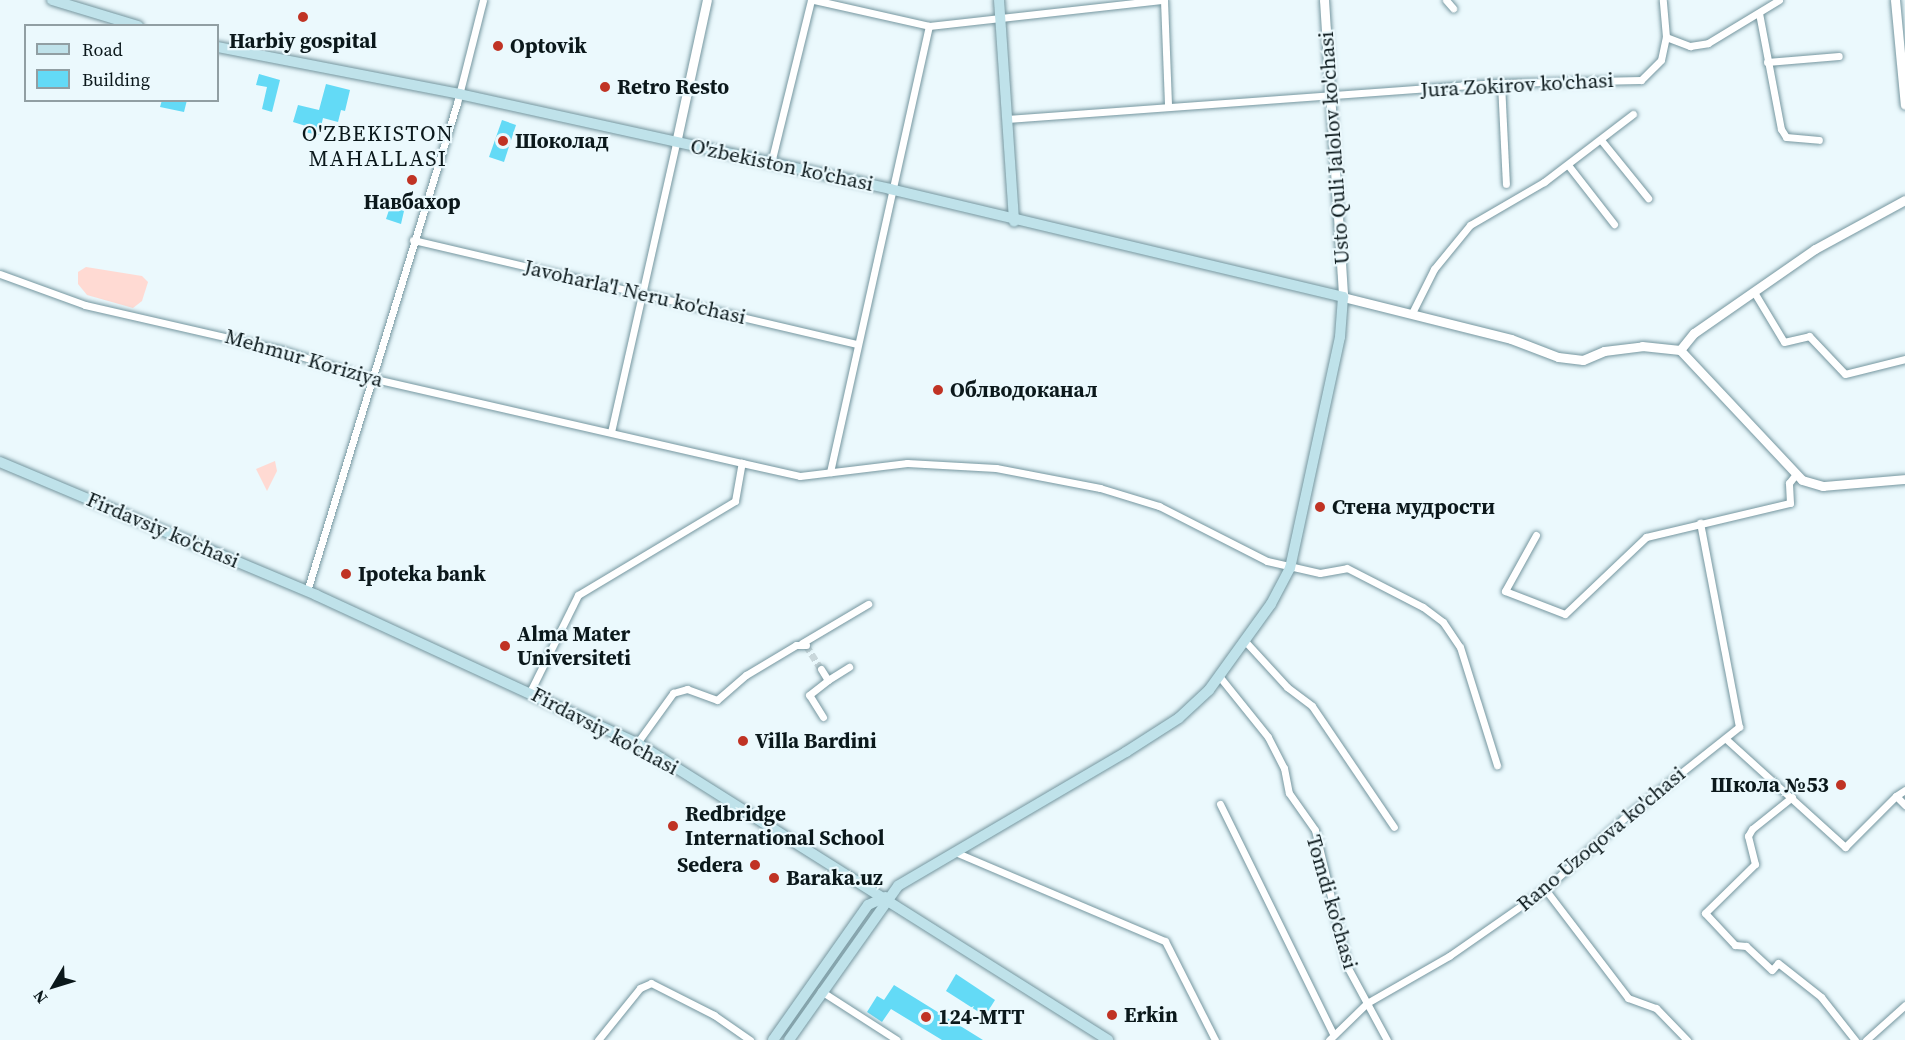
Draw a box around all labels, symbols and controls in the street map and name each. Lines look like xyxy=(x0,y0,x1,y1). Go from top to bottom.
marker: Harbiy gospital xyxy=(294,8,312,26)
legend xyxy=(24,24,219,102)
place label: Harbiy gospital xyxy=(229,28,377,54)
street label: Usto Quli Jalolov ko'chasi xyxy=(1313,31,1355,265)
place label: Optovik xyxy=(510,33,587,59)
text: Road xyxy=(82,37,123,62)
marker: Optovik xyxy=(491,39,505,53)
text: Building xyxy=(82,67,150,92)
street label: Jura Zokirov ko'chasi xyxy=(1420,67,1614,103)
place label: Retro Resto xyxy=(617,74,729,100)
marker: Retro Resto xyxy=(598,80,612,94)
district label: O'ZBEKISTON MAHALLASI xyxy=(302,120,454,172)
place label: Шоколад xyxy=(515,128,609,154)
street label: O'zbekiston ko'chasi xyxy=(688,133,876,197)
marker: Шоколад xyxy=(496,134,510,148)
marker: Навбахор xyxy=(405,173,419,187)
place label: Навбахор xyxy=(364,189,460,215)
street label: Javoharla'l Neru ko'chasi xyxy=(522,254,748,330)
street label: Mehmur Koriziya xyxy=(222,323,386,393)
place label: Облводоканал xyxy=(950,377,1098,403)
marker: Облводоканал xyxy=(931,383,945,397)
street label: Firdavsiy ko'chasi xyxy=(83,486,243,574)
place label: Стена мудрости xyxy=(1332,494,1495,520)
marker: Стена мудрости xyxy=(1313,500,1327,514)
place label: Ipoteka bank xyxy=(358,561,486,587)
marker: Ipoteka bank xyxy=(339,567,353,581)
place label: Alma Mater Universiteti xyxy=(517,621,631,671)
marker: Alma Mater Universiteti xyxy=(498,639,512,653)
street label: Firdavsiy ko'chasi xyxy=(527,682,683,780)
place label: Villa Bardini xyxy=(755,728,877,754)
marker: Villa Bardini xyxy=(736,734,750,748)
street label: Rano Uzoqova ko'chasi xyxy=(1512,761,1690,917)
place label: Школа №53 xyxy=(1711,772,1829,798)
marker: Школа №53 xyxy=(1834,778,1848,792)
place label: Redbridge International School xyxy=(685,801,884,851)
marker: Redbridge International School xyxy=(666,819,680,833)
street label: Tomdi ko'chasi xyxy=(1301,832,1363,972)
place label: Sedera xyxy=(677,852,743,878)
marker: Sedera xyxy=(748,858,762,872)
place label: Baraka.uz xyxy=(786,865,883,891)
marker: Baraka.uz xyxy=(767,871,781,885)
north arrow xyxy=(24,956,84,1016)
text: N xyxy=(28,986,52,1008)
place label: Erkin xyxy=(1124,1002,1178,1028)
place label: 124-MTT xyxy=(938,1004,1024,1030)
marker: Erkin xyxy=(1105,1008,1119,1022)
marker: 124-MTT xyxy=(919,1010,933,1024)

